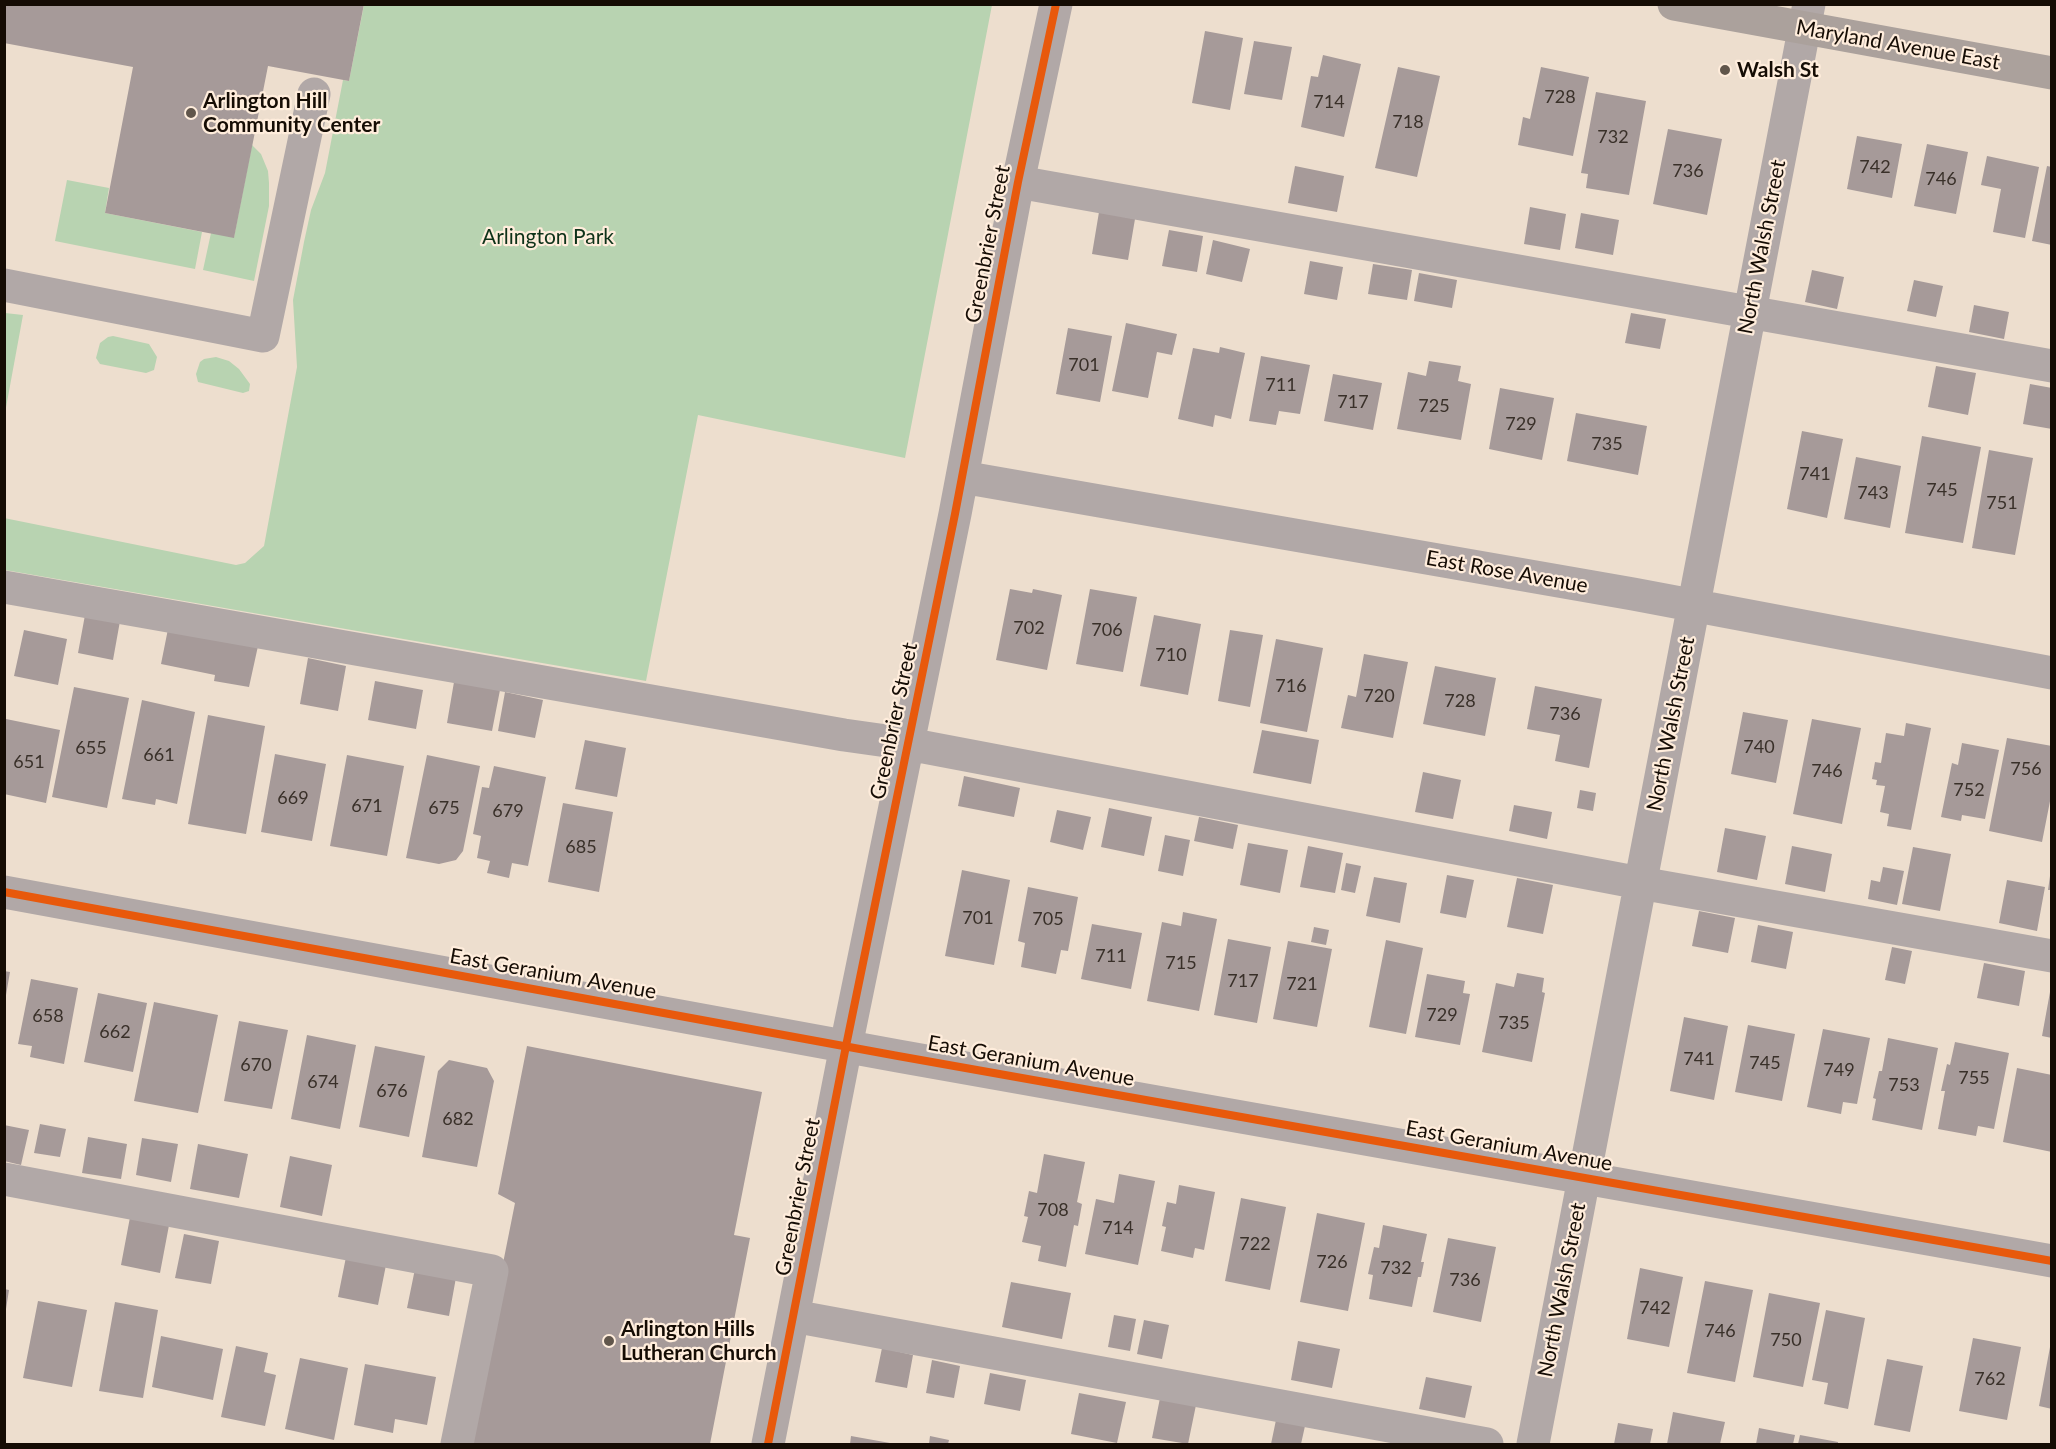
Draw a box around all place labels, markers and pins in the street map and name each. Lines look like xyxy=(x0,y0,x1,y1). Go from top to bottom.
place label: Walsh St xyxy=(1737,57,1819,83)
marker: Walsh St xyxy=(1718,63,1732,77)
place label: Arlington Hill Community Center xyxy=(203,88,380,138)
marker: Arlington Hill Community Center xyxy=(184,106,198,120)
place label: Arlington Hills Lutheran Church xyxy=(621,1316,777,1366)
marker: Arlington Hills Lutheran Church xyxy=(602,1334,616,1348)

